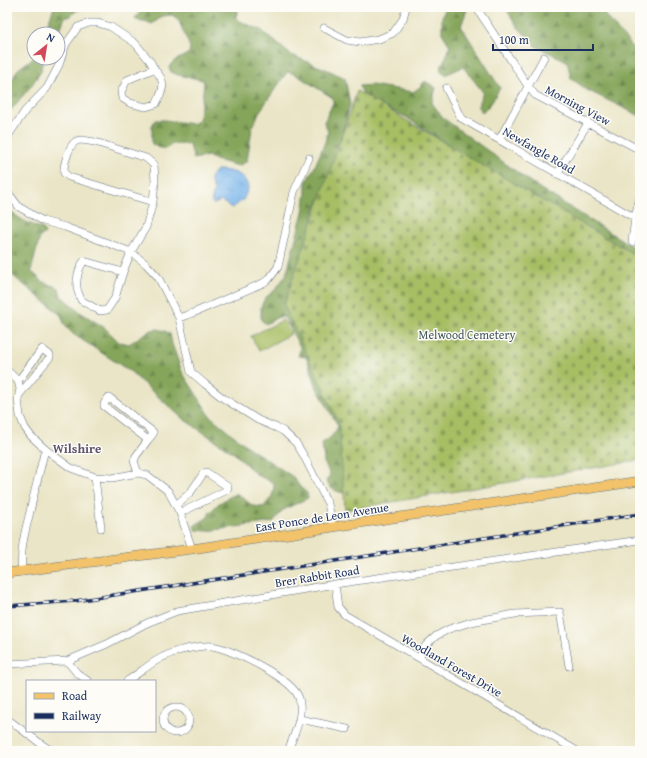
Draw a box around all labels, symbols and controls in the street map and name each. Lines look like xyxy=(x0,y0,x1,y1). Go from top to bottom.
north arrow xyxy=(26,26,66,66)
scale bar xyxy=(493,26,593,52)
text: N xyxy=(44,29,59,46)
text: 100 m xyxy=(499,31,529,48)
street label: Morning View xyxy=(542,81,614,130)
street label: Newfangle Road xyxy=(500,122,579,178)
park label: Melwood Cemetery xyxy=(419,326,515,343)
district label: Wilshire xyxy=(53,439,101,458)
street label: East Ponce de Leon Avenue xyxy=(254,498,390,536)
street label: Brer Rabbit Road xyxy=(274,561,361,591)
street label: Woodland Forest Drive xyxy=(399,629,506,701)
legend xyxy=(26,680,156,732)
text: Road xyxy=(62,687,88,704)
text: Railway xyxy=(62,707,101,724)

